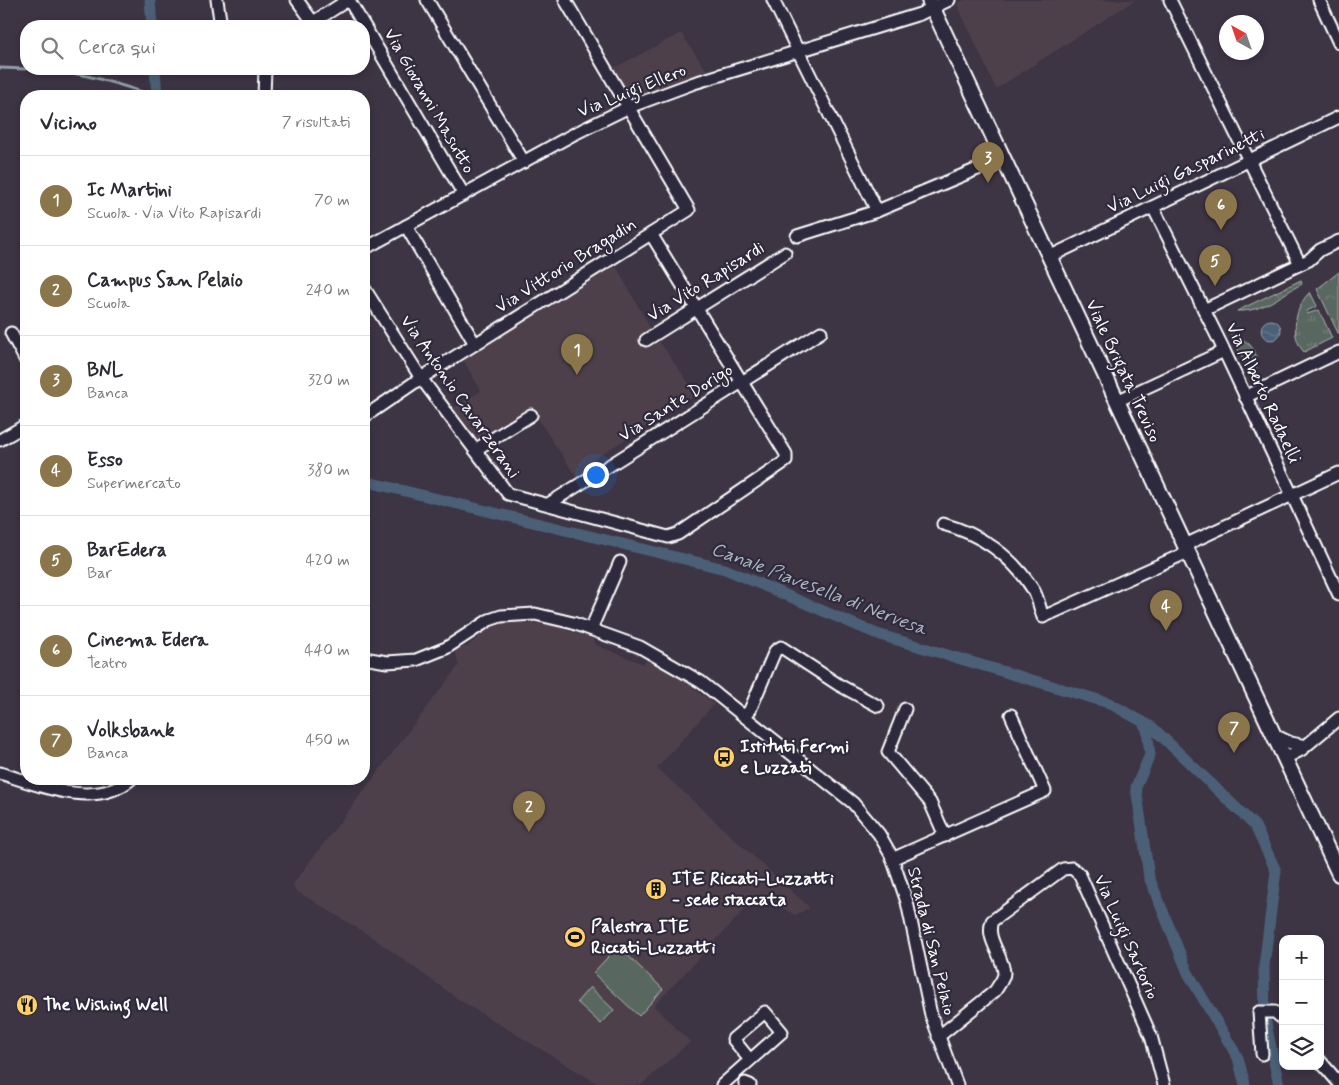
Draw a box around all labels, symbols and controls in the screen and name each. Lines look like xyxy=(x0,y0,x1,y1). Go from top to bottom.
north arrow xyxy=(1219,15,1264,60)
search box xyxy=(20,20,370,75)
street label: Via Giovanni Masutto xyxy=(378,24,480,178)
icon: search xyxy=(38,34,66,62)
text: Cerca qui xyxy=(78,35,156,60)
street label: Via Luigi Ellero xyxy=(574,58,691,126)
text: Vicino xyxy=(40,109,97,137)
text: 7 risultati xyxy=(282,112,350,133)
street label: Via Luigi Gasparinetti xyxy=(1103,122,1270,221)
pin: 3 xyxy=(972,142,1004,183)
text: Ic Martini xyxy=(87,178,172,203)
pin: 6 xyxy=(1205,189,1237,230)
text: 1 xyxy=(52,190,60,211)
text: 70 m xyxy=(314,190,350,211)
text: Scuola · Via Vito Rapisardi xyxy=(87,203,261,224)
street label: Via Vittorio Bragadin xyxy=(491,213,642,320)
street label: Via Vito Rapisardi xyxy=(643,236,769,328)
pin: 5 xyxy=(1199,245,1231,286)
text: Campus San Pelaio xyxy=(87,268,243,293)
text: 2 xyxy=(52,280,60,301)
text: 240 m xyxy=(306,280,350,301)
text: Scuola xyxy=(87,293,130,314)
street label: Viale Brigata Treviso xyxy=(1077,295,1167,447)
street label: Via Antonio Cavarzerani xyxy=(394,310,526,484)
street label: Via Alberto Radaelli xyxy=(1220,318,1306,468)
pin: 1 xyxy=(561,334,593,375)
text: BNL xyxy=(87,358,123,383)
street label: Via Sante Dorigo xyxy=(614,358,738,449)
text: 3 xyxy=(52,370,60,391)
text: 320 m xyxy=(308,370,350,391)
text: Banca xyxy=(87,383,129,404)
text: Esso xyxy=(87,448,123,473)
text: 4 xyxy=(51,460,61,481)
text: 380 m xyxy=(307,460,350,481)
your location xyxy=(583,462,609,488)
text: Supermercato xyxy=(87,473,181,494)
water label: Canale Piavesella di Nervesa xyxy=(708,536,931,642)
text: BarEdera xyxy=(87,538,167,563)
text: 5 xyxy=(51,550,61,571)
text: 420 m xyxy=(306,550,350,571)
text: Bar xyxy=(87,563,112,584)
pin: 4 xyxy=(1150,590,1182,631)
text: Cinema Edera xyxy=(87,628,208,653)
text: 6 xyxy=(52,640,60,661)
text: 440 m xyxy=(304,640,350,661)
text: Teatro xyxy=(87,653,127,674)
pin: 7 xyxy=(1218,712,1250,753)
text: Volksbank xyxy=(87,718,175,743)
text: 7 xyxy=(51,730,61,751)
text: 450 m xyxy=(305,730,350,751)
place label: Istituti Fermi e Luzzati xyxy=(740,735,849,780)
text: Banca xyxy=(87,743,129,764)
bus stop icon: Istituti Fermi e Luzzati xyxy=(712,745,736,769)
pin: 2 xyxy=(513,791,545,832)
street label: Strada di San Pelaio xyxy=(901,864,961,1018)
place label: ITE Riccati-Luzzatti - sede staccata xyxy=(672,867,834,912)
street label: Via Luigi Sartorio xyxy=(1086,871,1164,1004)
building icon: ITE Riccati-Luzzatti - sede staccata xyxy=(644,877,668,901)
place label: Palestra ITE Riccati-Luzzatti xyxy=(591,915,716,960)
sports icon: Palestra ITE Riccati-Luzzatti xyxy=(563,925,587,949)
map controls xyxy=(1279,935,1324,1070)
button: + xyxy=(1279,935,1324,980)
button: − xyxy=(1279,980,1324,1025)
restaurant icon: The Wishing Well xyxy=(15,993,39,1017)
place label: The Wishing Well xyxy=(43,993,169,1019)
button: layers xyxy=(1279,1025,1324,1070)

